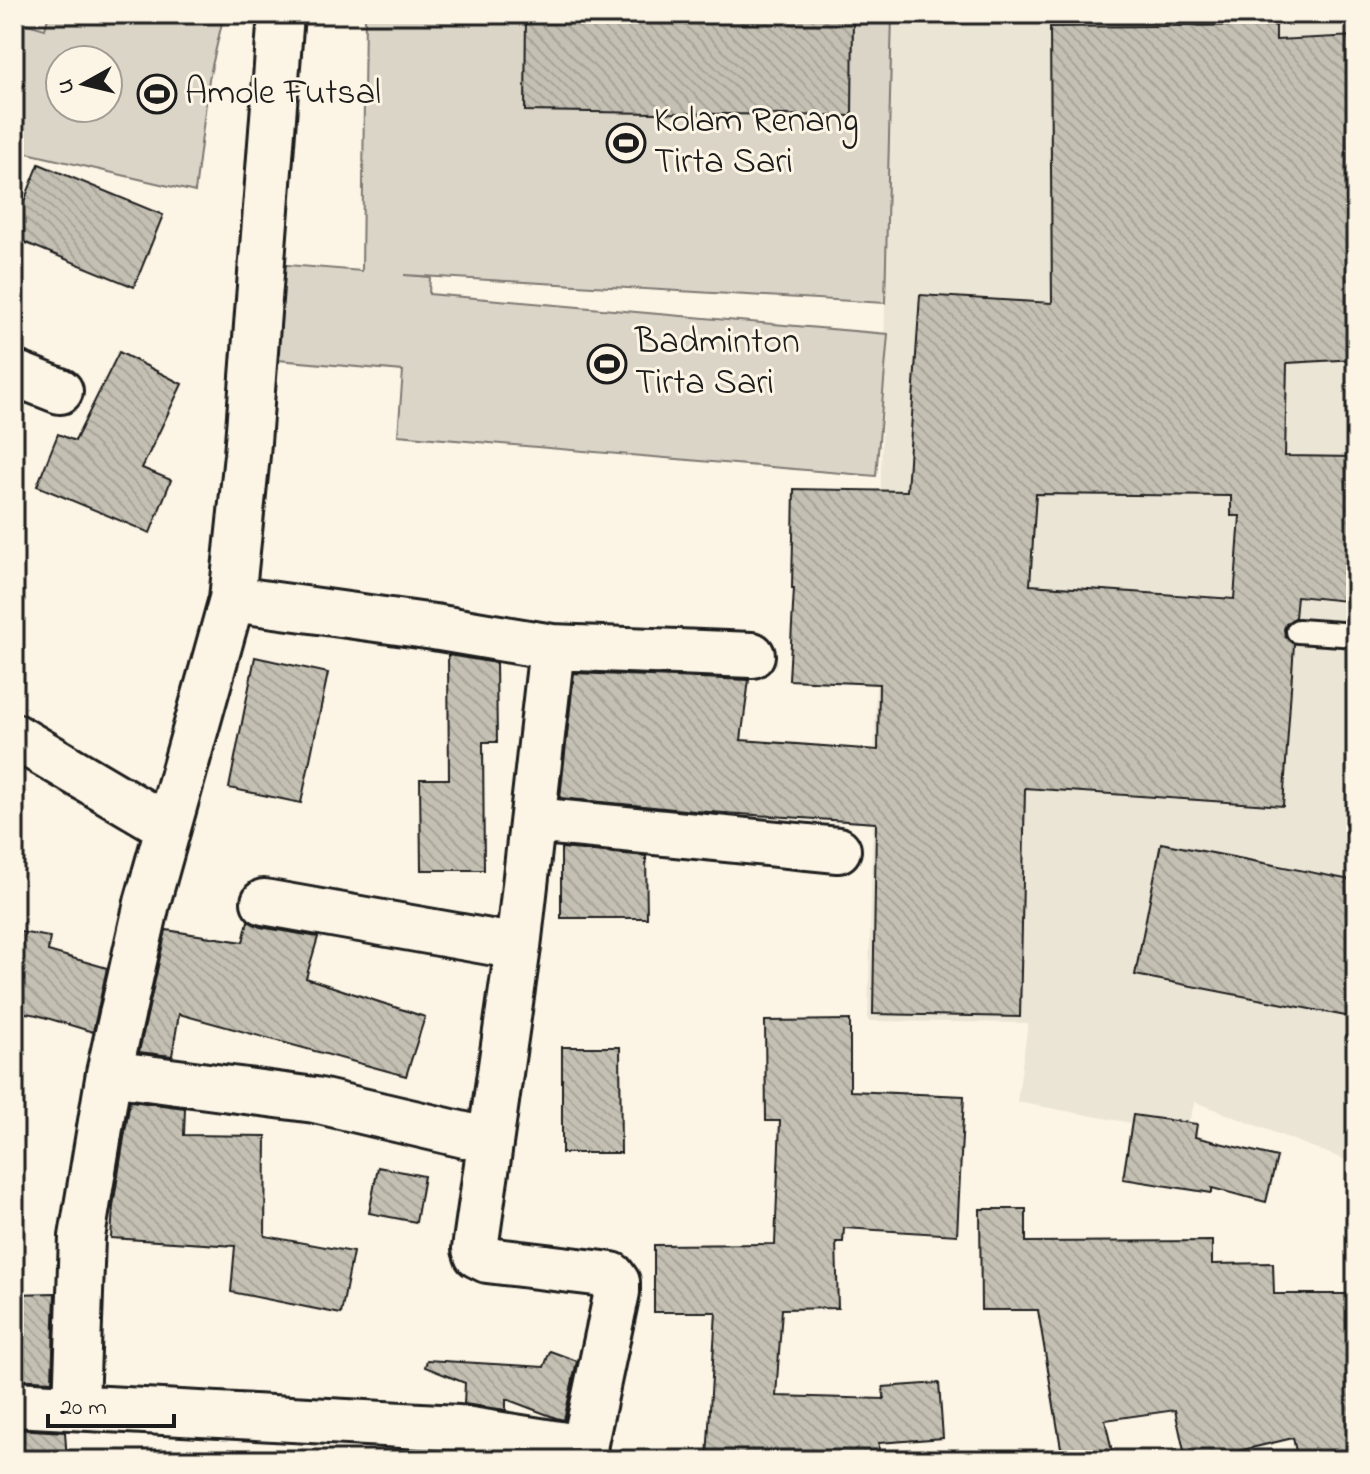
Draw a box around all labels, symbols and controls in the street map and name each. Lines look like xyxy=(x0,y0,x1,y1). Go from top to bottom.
north arrow xyxy=(44,44,124,124)
place label: Amole Futsal xyxy=(185,68,381,121)
sports icon: Amole Futsal xyxy=(136,73,178,115)
text: U xyxy=(50,77,84,95)
place label: Kolam Renang Tirta Sari xyxy=(654,96,859,190)
sports icon: Kolam Renang Tirta Sari xyxy=(605,122,647,164)
place label: Badminton Tirta Sari xyxy=(634,317,800,411)
sports icon: Badminton Tirta Sari xyxy=(586,343,628,385)
scale bar xyxy=(48,1378,174,1428)
text: 20 m xyxy=(60,1391,107,1426)

